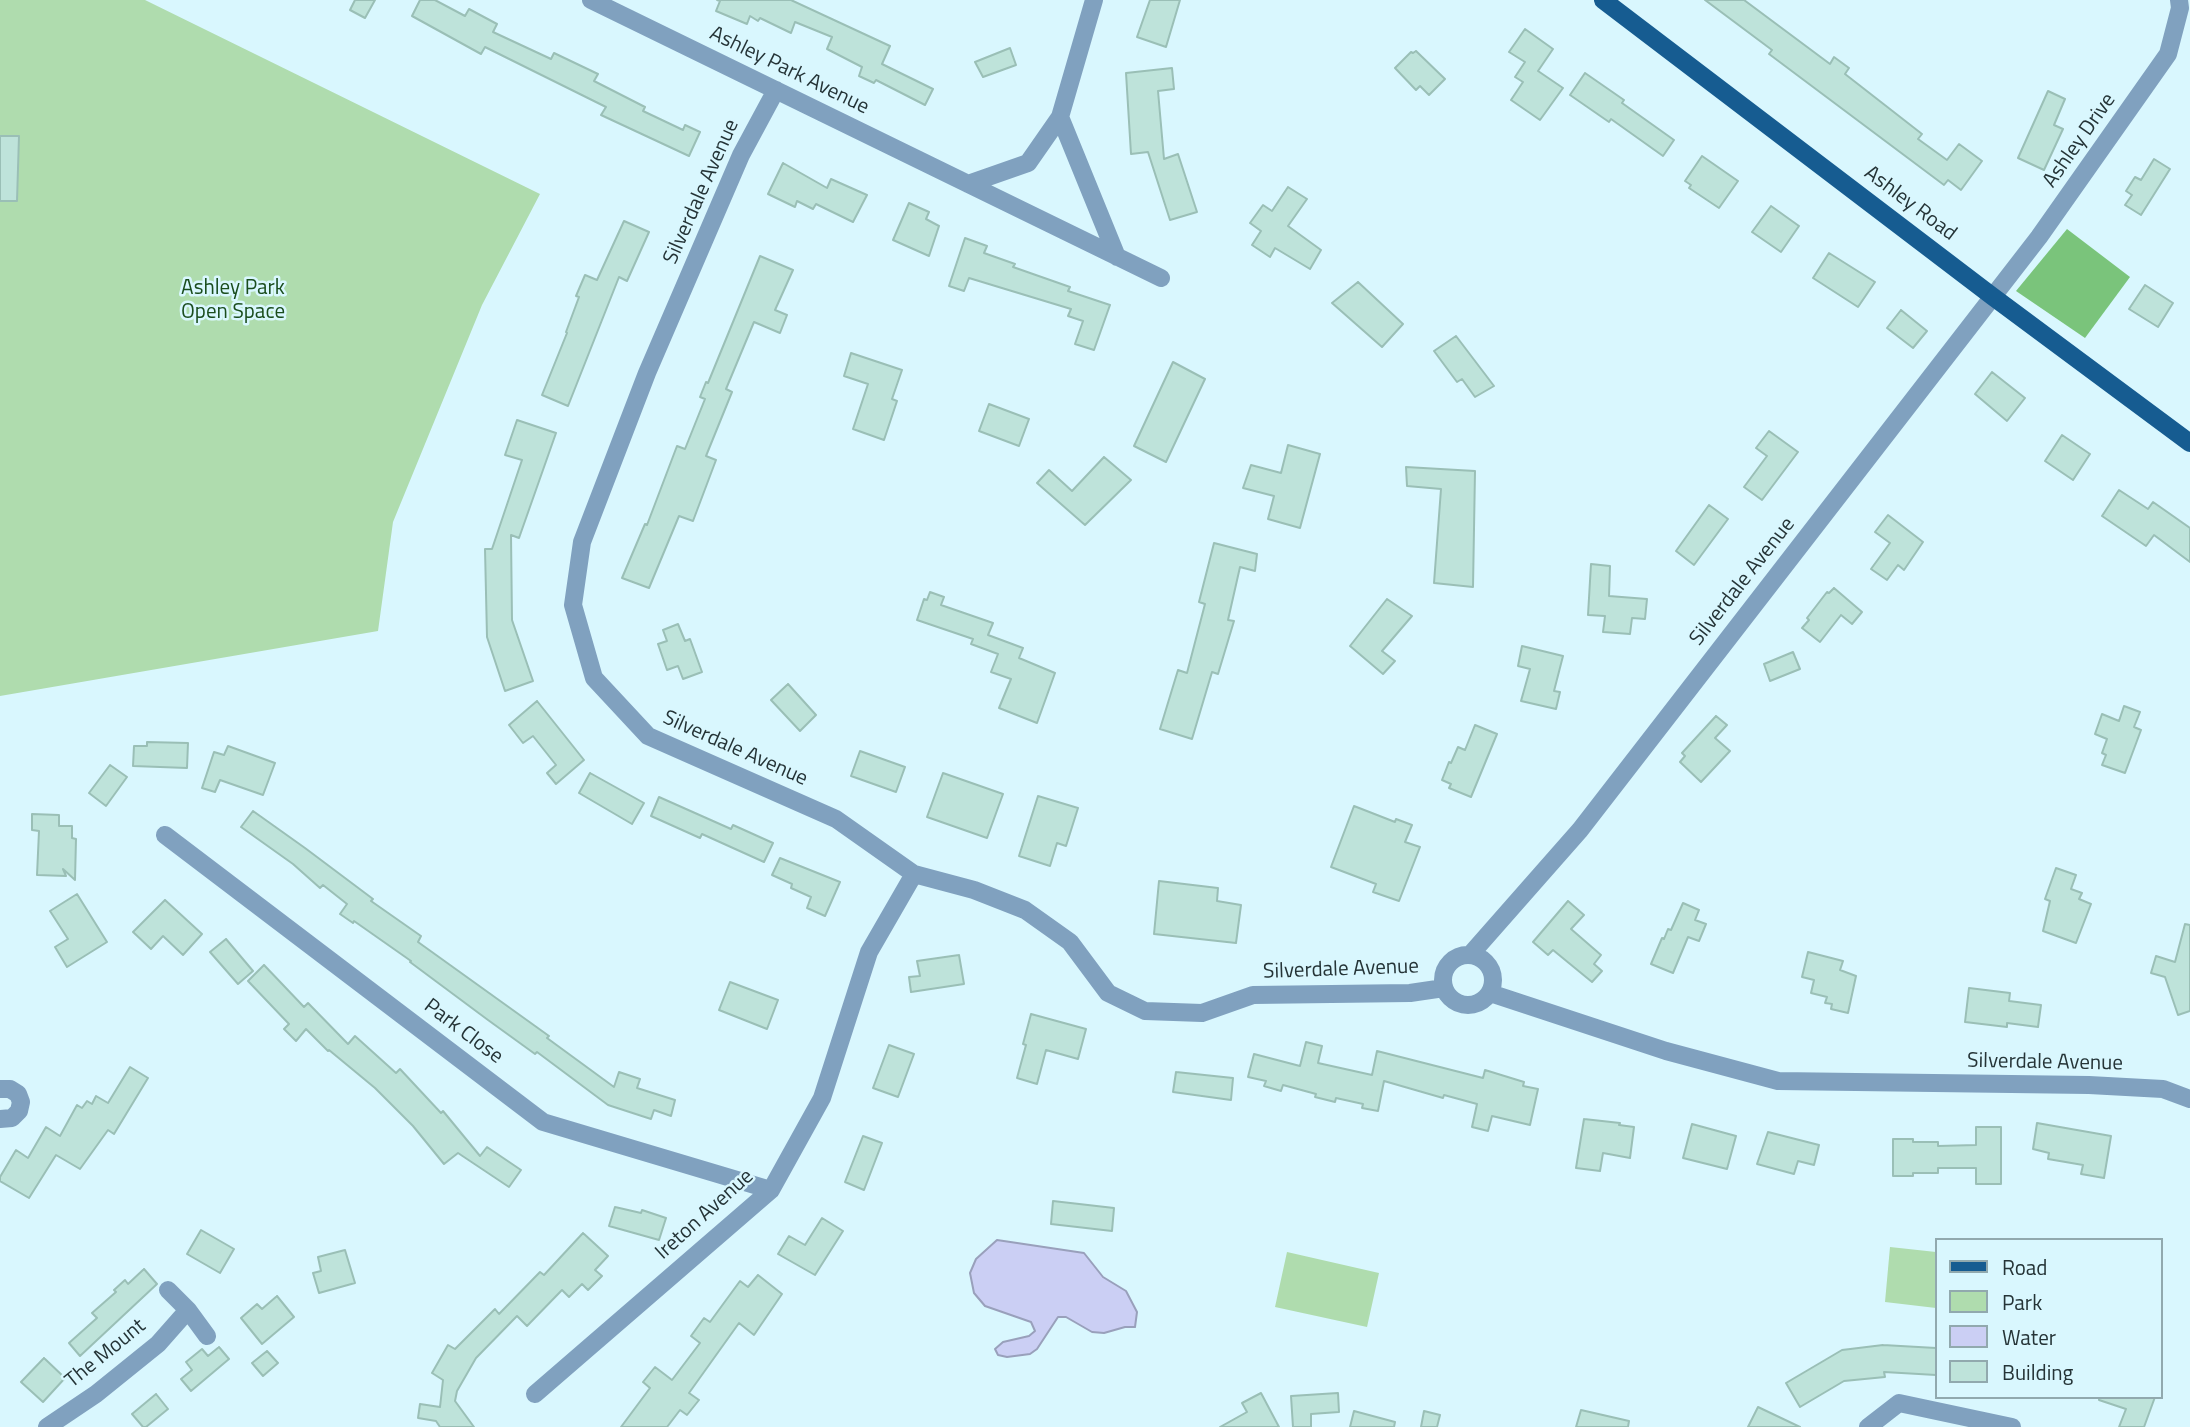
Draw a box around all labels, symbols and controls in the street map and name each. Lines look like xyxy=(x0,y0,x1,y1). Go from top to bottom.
street label: Ashley Park Avenue xyxy=(705,22,873,120)
street label: Ashley Drive xyxy=(2038,89,2122,193)
street label: Silverdale Avenue xyxy=(659,116,745,268)
street label: Ashley Road xyxy=(1859,161,1961,247)
park label: Ashley Park Open Space xyxy=(181,276,285,326)
street label: Silverdale Avenue xyxy=(1685,513,1801,651)
street label: Silverdale Avenue xyxy=(659,706,811,792)
street label: Silverdale Avenue xyxy=(1263,955,1419,985)
street label: Park Close xyxy=(418,994,508,1070)
street label: Silverdale Avenue xyxy=(1967,1049,2123,1077)
street label: Ireton Avenue xyxy=(651,1165,759,1265)
legend xyxy=(1934,1238,2162,1399)
text: Road xyxy=(2002,1251,2047,1283)
text: Park xyxy=(2002,1286,2042,1318)
street label: The Mount xyxy=(61,1314,151,1394)
text: Water xyxy=(2002,1321,2056,1353)
text: Building xyxy=(2002,1356,2073,1388)

